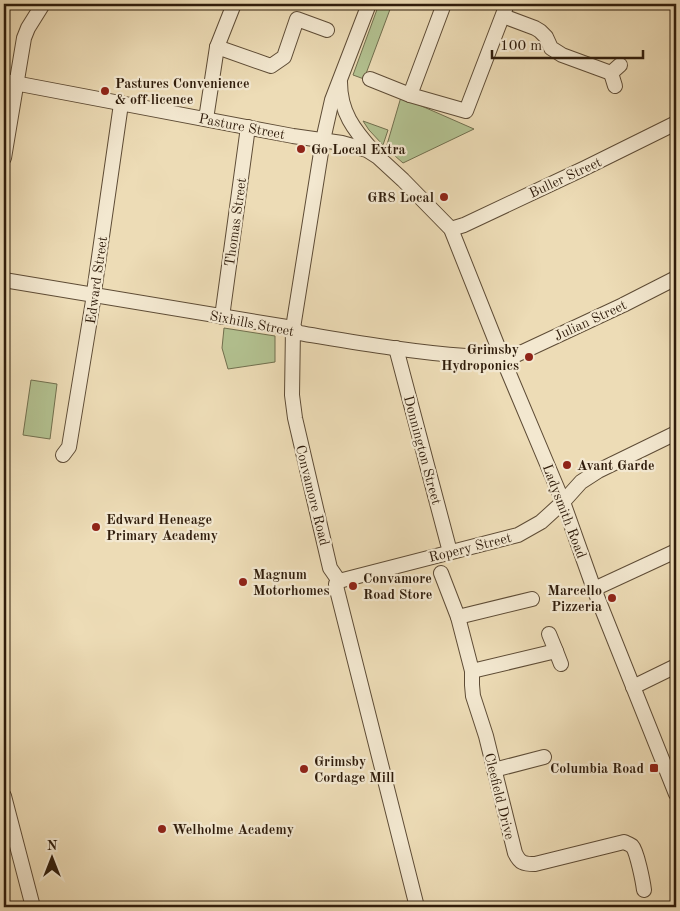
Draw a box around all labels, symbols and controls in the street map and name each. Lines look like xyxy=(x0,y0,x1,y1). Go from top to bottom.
scale bar xyxy=(492,28,644,60)
text: 100 m xyxy=(500,39,542,54)
place label: Pastures Convenience & off licence xyxy=(115,77,250,107)
marker: Pastures Convenience & off licence xyxy=(99,85,111,97)
street label: Pasture Street xyxy=(198,112,286,142)
marker: Go Local Extra xyxy=(295,143,307,155)
place label: Go Local Extra xyxy=(311,143,406,157)
street label: Buller Street xyxy=(527,155,604,201)
street label: Thomas Street xyxy=(223,177,249,268)
place label: GR8 Local xyxy=(367,191,434,205)
marker: GR8 Local xyxy=(438,191,450,203)
street label: Edward Street xyxy=(84,235,110,325)
street label: Julian Street xyxy=(552,298,629,344)
street label: Sixhills Street xyxy=(208,309,295,339)
place label: Grimsby Hydroponics xyxy=(441,343,519,373)
marker: Grimsby Hydroponics xyxy=(523,351,535,363)
street label: Donnington Street xyxy=(401,394,443,506)
street label: Convamore Road xyxy=(293,444,331,547)
marker: Avant Garde xyxy=(561,459,573,471)
place label: Avant Garde xyxy=(577,459,655,473)
street label: Ladysmith Road xyxy=(540,462,588,560)
place label: Edward Heneage Primary Academy xyxy=(106,513,218,543)
marker: Edward Heneage Primary Academy xyxy=(90,521,102,533)
street label: Ropery Street xyxy=(427,531,513,565)
place label: Magnum Motorhomes xyxy=(253,568,329,598)
place label: Convamore Road Store xyxy=(363,572,432,602)
marker: Magnum Motorhomes xyxy=(237,576,249,588)
marker: Convamore Road Store xyxy=(347,580,359,592)
place label: Marcello Pizzeria xyxy=(548,584,602,614)
marker: Marcello Pizzeria xyxy=(606,592,618,604)
street label: Cleefield Drive xyxy=(482,752,517,841)
place label: Grimsby Cordage Mill xyxy=(314,755,395,785)
place label: Columbia Road xyxy=(550,762,644,776)
marker: Columbia Road xyxy=(648,762,660,774)
marker: Grimsby Cordage Mill xyxy=(298,763,310,775)
marker: Welholme Academy xyxy=(156,823,168,835)
place label: Welholme Academy xyxy=(172,823,294,837)
north arrow xyxy=(28,834,78,884)
text: N xyxy=(47,839,58,853)

